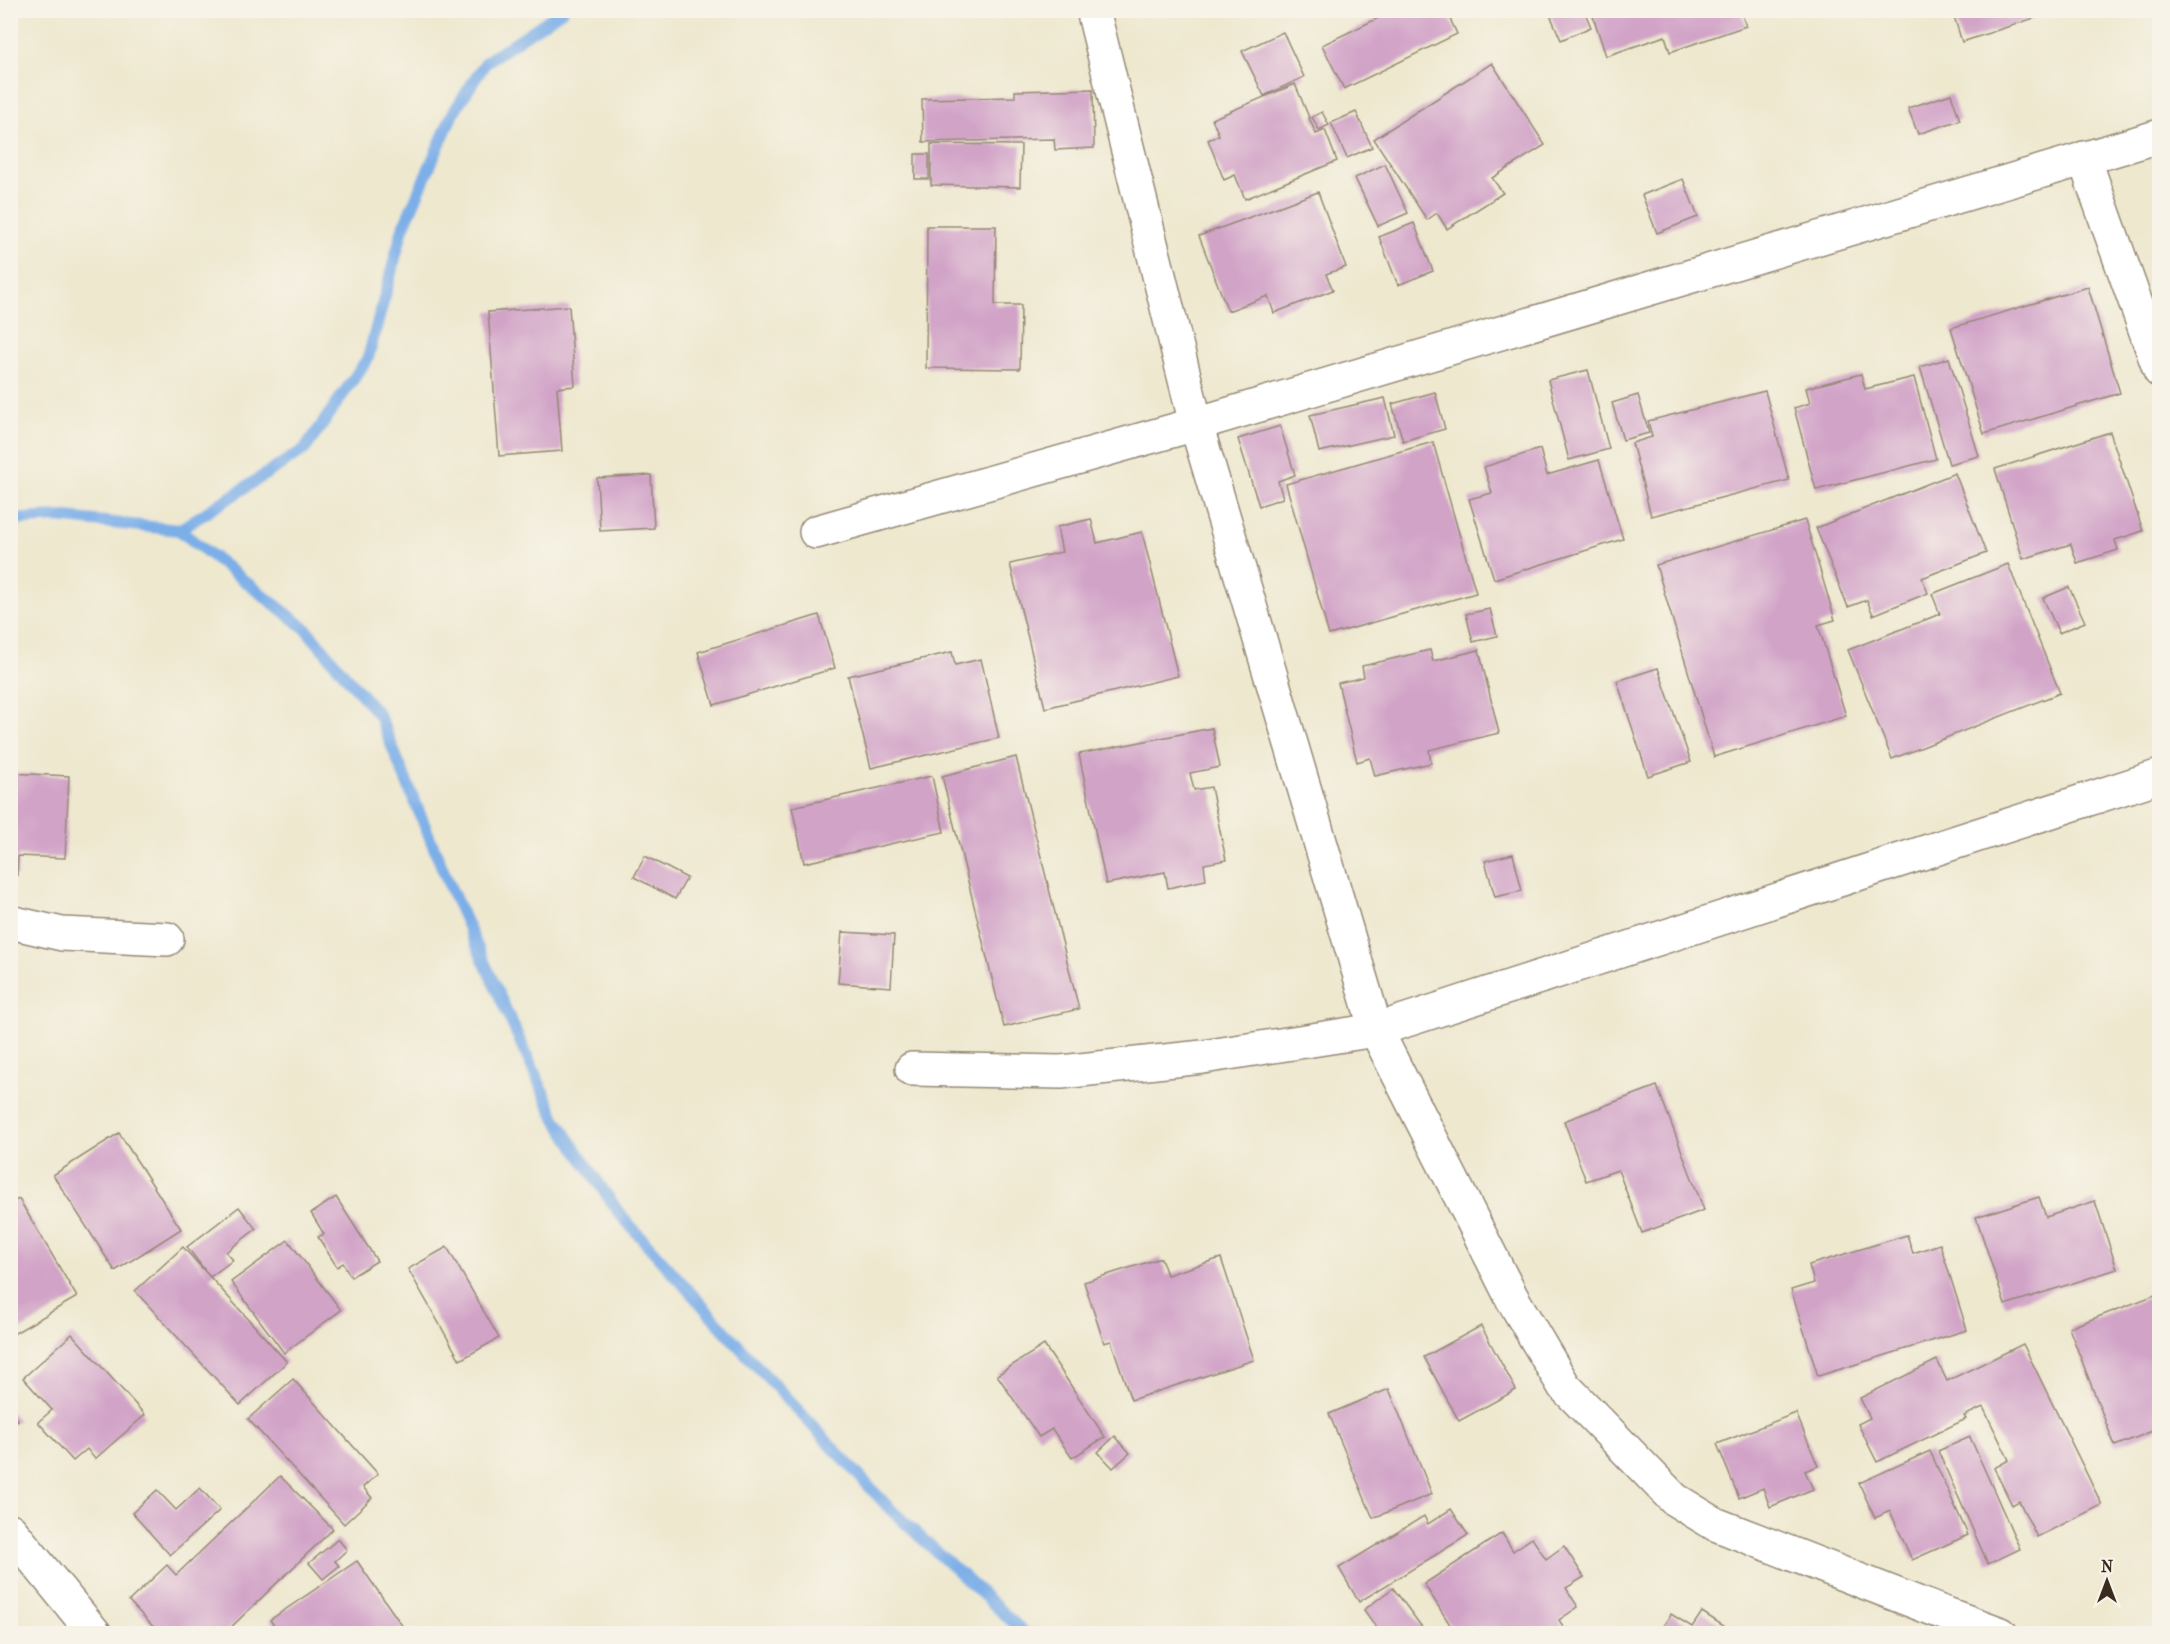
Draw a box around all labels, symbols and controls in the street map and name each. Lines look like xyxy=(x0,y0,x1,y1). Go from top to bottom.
north arrow xyxy=(2077,1551,2137,1611)
text: N xyxy=(2101,1557,2114,1576)

